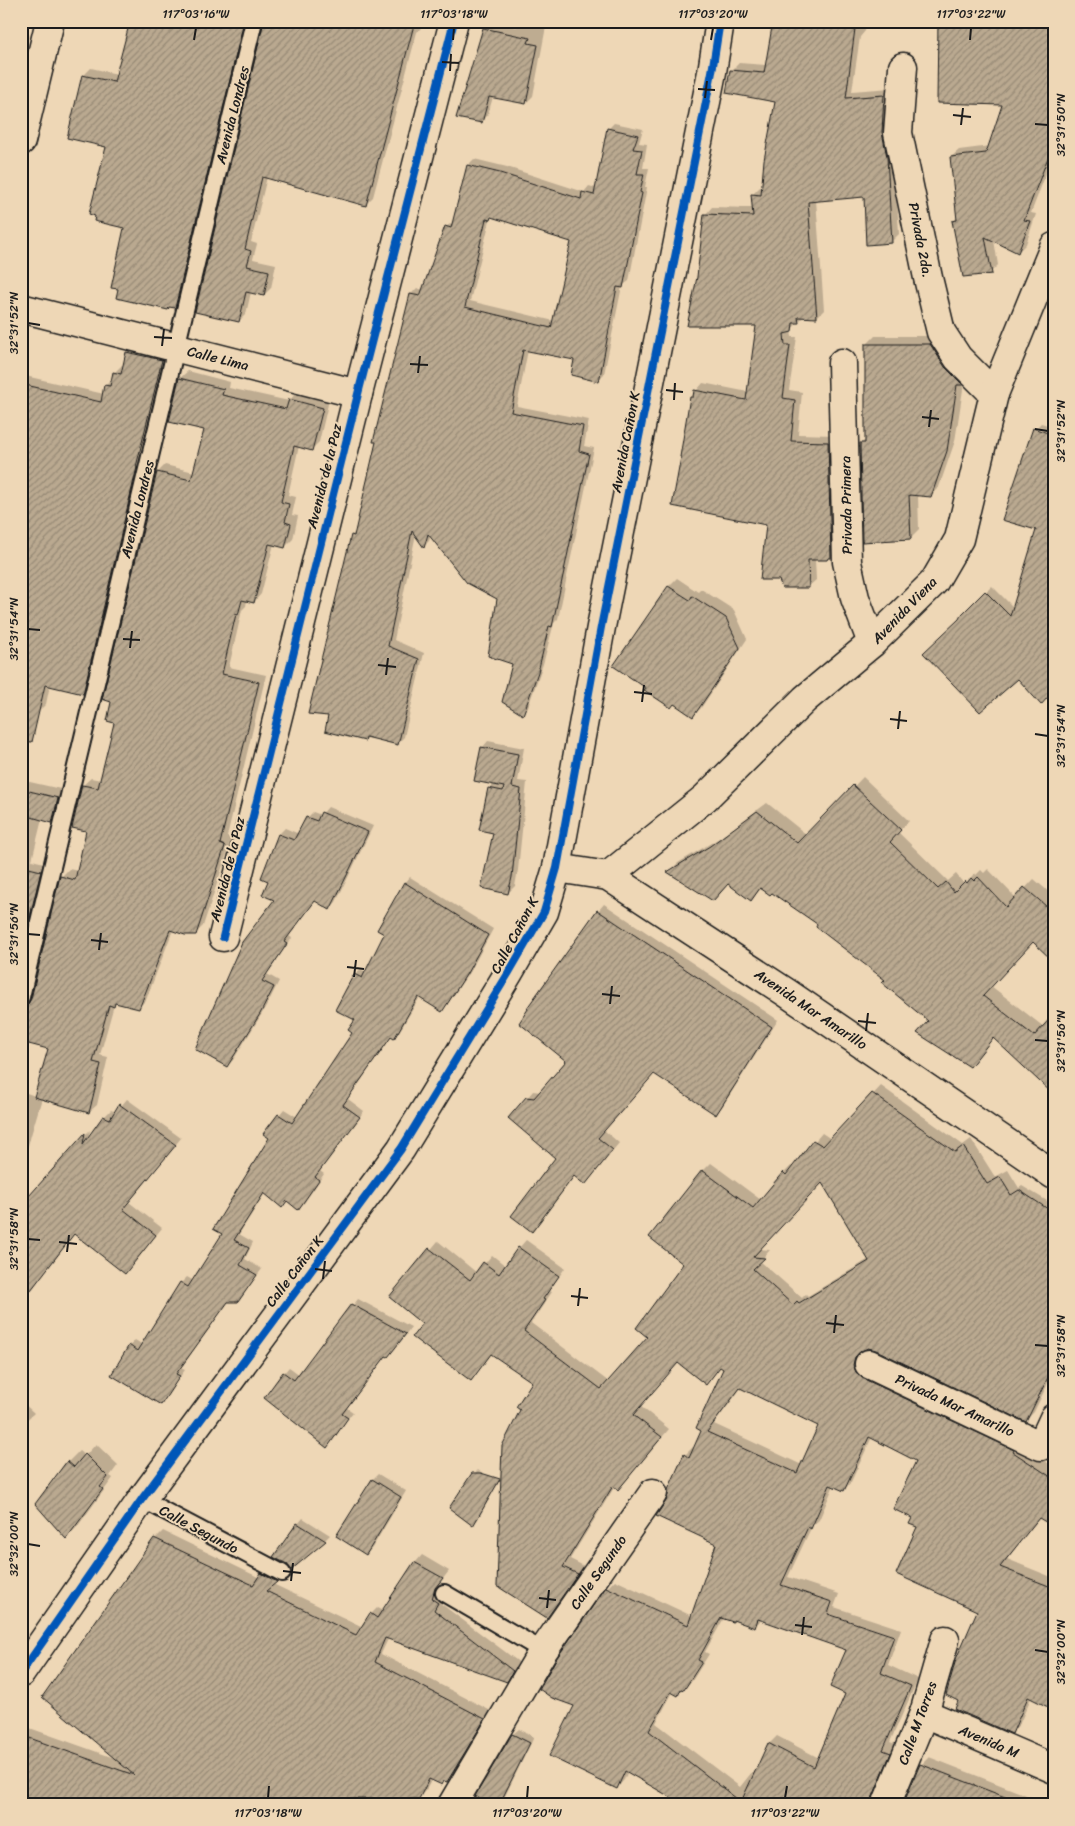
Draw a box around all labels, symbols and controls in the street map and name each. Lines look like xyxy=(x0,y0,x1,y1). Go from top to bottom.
text: 117°03'16"W xyxy=(162,3,230,25)
text: 117°03'18"W xyxy=(420,3,489,25)
text: 117°03'20"W xyxy=(678,3,749,25)
text: 117°03'22"W xyxy=(936,3,1006,25)
street label: Avenida Londres xyxy=(208,63,257,168)
text: 32°31'50"N xyxy=(1050,93,1072,157)
street label: Privada 2da. xyxy=(901,200,940,280)
text: 32°31'52"N xyxy=(3,291,25,354)
street label: Calle Lima xyxy=(184,339,251,378)
street label: Avenida Cañon K xyxy=(603,389,648,496)
text: 32°31'52"N xyxy=(1050,399,1072,462)
street label: Avenida de la Paz xyxy=(299,421,350,532)
street label: Privada Primera xyxy=(833,456,860,554)
street label: Avenida Londres xyxy=(113,457,162,562)
street label: Avenida Viena xyxy=(865,571,943,651)
text: 32°31'54"N xyxy=(3,597,25,660)
text: 32°31'54"N xyxy=(1050,704,1072,767)
street label: Avenida de la Paz xyxy=(202,814,253,925)
street label: Calle Cañon K xyxy=(484,892,546,978)
text: 32°31'56"N xyxy=(3,902,25,965)
street label: Avenida Mar Amarillo xyxy=(748,962,872,1057)
text: 32°31'56"N xyxy=(1050,1009,1072,1072)
text: 32°31'58"N xyxy=(3,1207,25,1270)
street label: Calle Cañon K xyxy=(259,1230,330,1313)
text: 32°31'58"N xyxy=(1050,1314,1072,1377)
street label: Privada Mar Amarillo xyxy=(891,1367,1019,1444)
street label: Calle Segundo xyxy=(155,1498,243,1561)
text: 32°32'00"N xyxy=(3,1511,25,1577)
street label: Calle Segundo xyxy=(563,1530,634,1615)
text: 32°32'00"N xyxy=(1050,1619,1072,1685)
street label: Calle M Torres xyxy=(891,1678,944,1768)
street label: Avenida M xyxy=(954,1717,1024,1766)
text: 117°03'18"W xyxy=(234,1802,303,1824)
text: 117°03'20"W xyxy=(492,1802,563,1824)
text: 117°03'22"W xyxy=(750,1802,820,1824)

